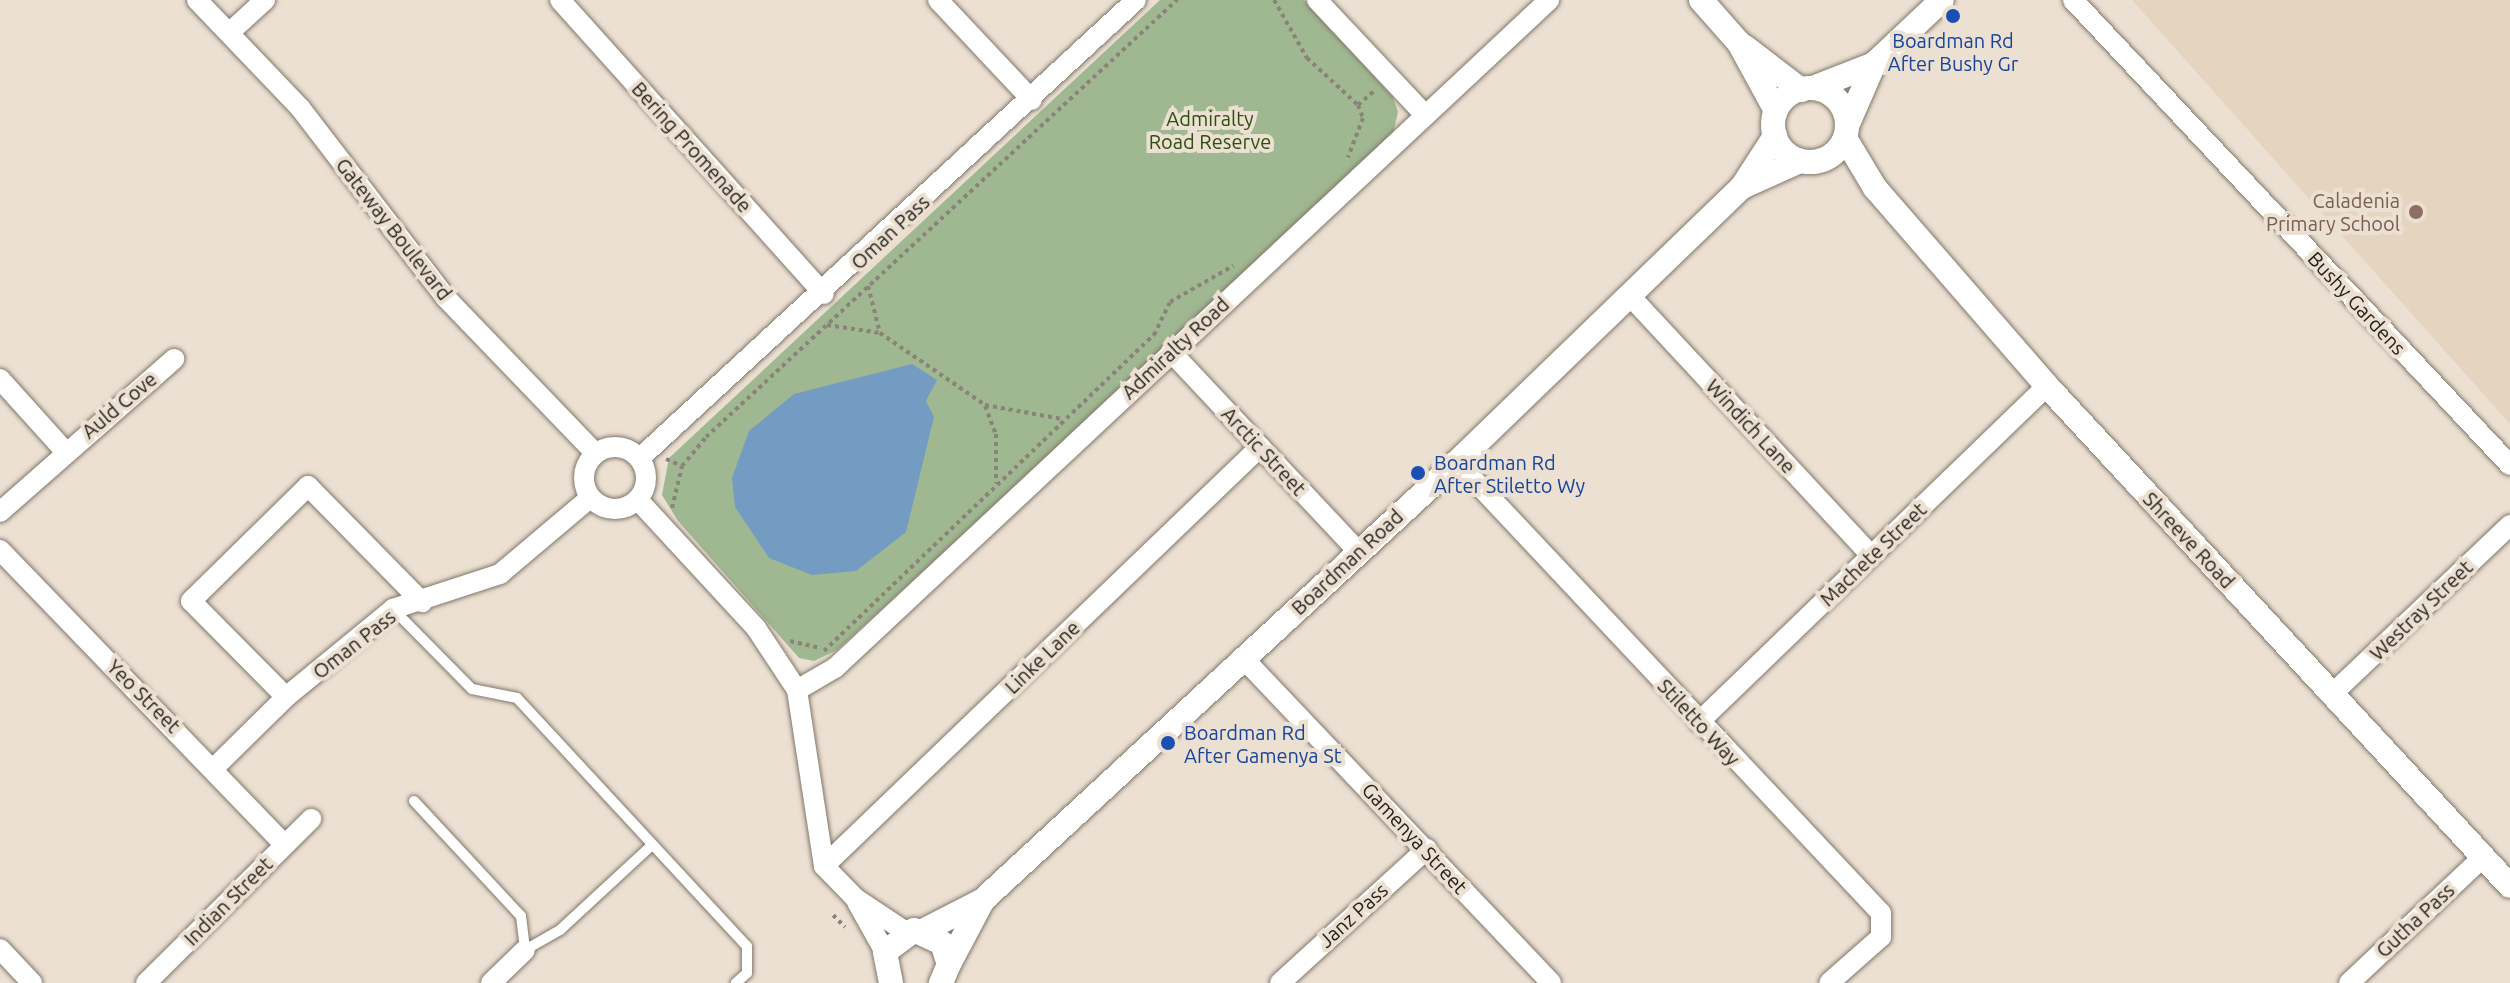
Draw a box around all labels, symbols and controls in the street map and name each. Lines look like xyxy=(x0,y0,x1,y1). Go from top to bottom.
marker: Boardman Rd After Bushy Gr xyxy=(1944,7,1962,25)
place label: Boardman Rd After Bushy Gr xyxy=(1888,28,2018,75)
street label: Bering Promenade xyxy=(627,77,757,217)
park label: Admiralty Road Reserve xyxy=(1149,107,1271,154)
street label: Gateway Boulevard xyxy=(331,153,457,305)
place label: Caladenia Primary School xyxy=(2266,188,2400,235)
street label: Oman Pass xyxy=(846,190,934,274)
marker: Caladenia Primary School xyxy=(2407,203,2425,221)
street label: Bushy Gardens xyxy=(2303,246,2411,360)
street label: Admiralty Road xyxy=(1116,292,1234,404)
street label: Auld Cove xyxy=(77,367,161,443)
street label: Windich Lane xyxy=(1701,374,1801,478)
street label: Arctic Street xyxy=(1217,402,1311,500)
place label: Boardman Rd After Stiletto Wy xyxy=(1434,450,1585,497)
marker: Boardman Rd After Stiletto Wy xyxy=(1409,464,1427,482)
street label: Shreeve Road xyxy=(2138,487,2240,593)
street label: Machete Street xyxy=(1815,497,1931,611)
street label: Boardman Road xyxy=(1286,504,1408,620)
street label: Westray Street xyxy=(2365,555,2477,665)
street label: Oman Pass xyxy=(308,604,400,684)
street label: Linke Lane xyxy=(1000,615,1084,699)
street label: Yeo Street xyxy=(102,654,186,738)
street label: Stiletto Way xyxy=(1653,674,1745,770)
place label: Boardman Rd After Gamenya St xyxy=(1184,720,1342,767)
marker: Boardman Rd After Gamenya St xyxy=(1159,734,1177,752)
street label: Gamenya Street xyxy=(1357,777,1473,899)
street label: Indian Street xyxy=(179,852,277,950)
street label: Janz Pass xyxy=(1313,878,1393,952)
street label: Gutha Pass xyxy=(2371,878,2459,962)

